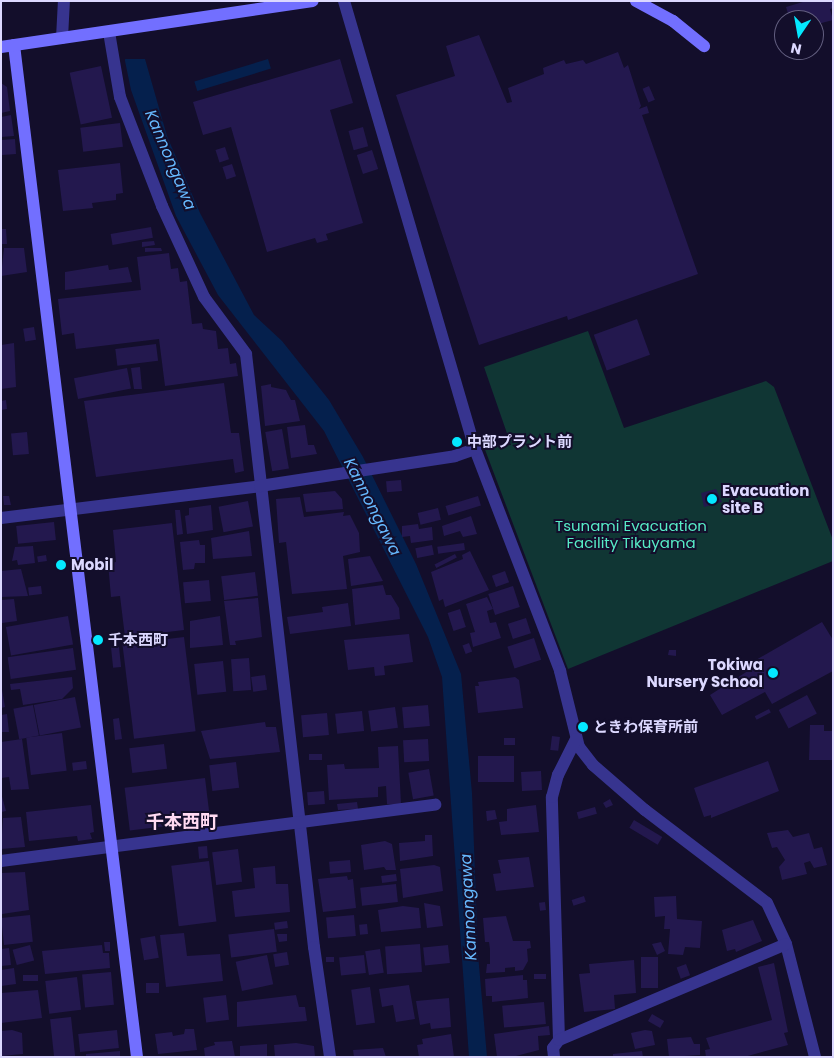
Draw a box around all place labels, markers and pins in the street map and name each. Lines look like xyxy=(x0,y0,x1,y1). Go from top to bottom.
place label: 中部プラント前 xyxy=(467,433,572,451)
marker: 中部プラント前 xyxy=(451,436,463,448)
place label: Evacuation site B xyxy=(722,481,809,516)
marker: Evacuation site B xyxy=(706,493,718,505)
place label: Mobil xyxy=(71,556,113,574)
marker: Mobil xyxy=(55,559,67,571)
place label: 千本西町 xyxy=(108,631,168,649)
marker: 千本西町 xyxy=(92,634,104,646)
place label: Tokiwa Nursery School xyxy=(647,655,763,690)
marker: Tokiwa Nursery School xyxy=(767,667,779,679)
place label: ときわ保育所前 xyxy=(593,718,698,736)
marker: ときわ保育所前 xyxy=(577,721,589,733)

